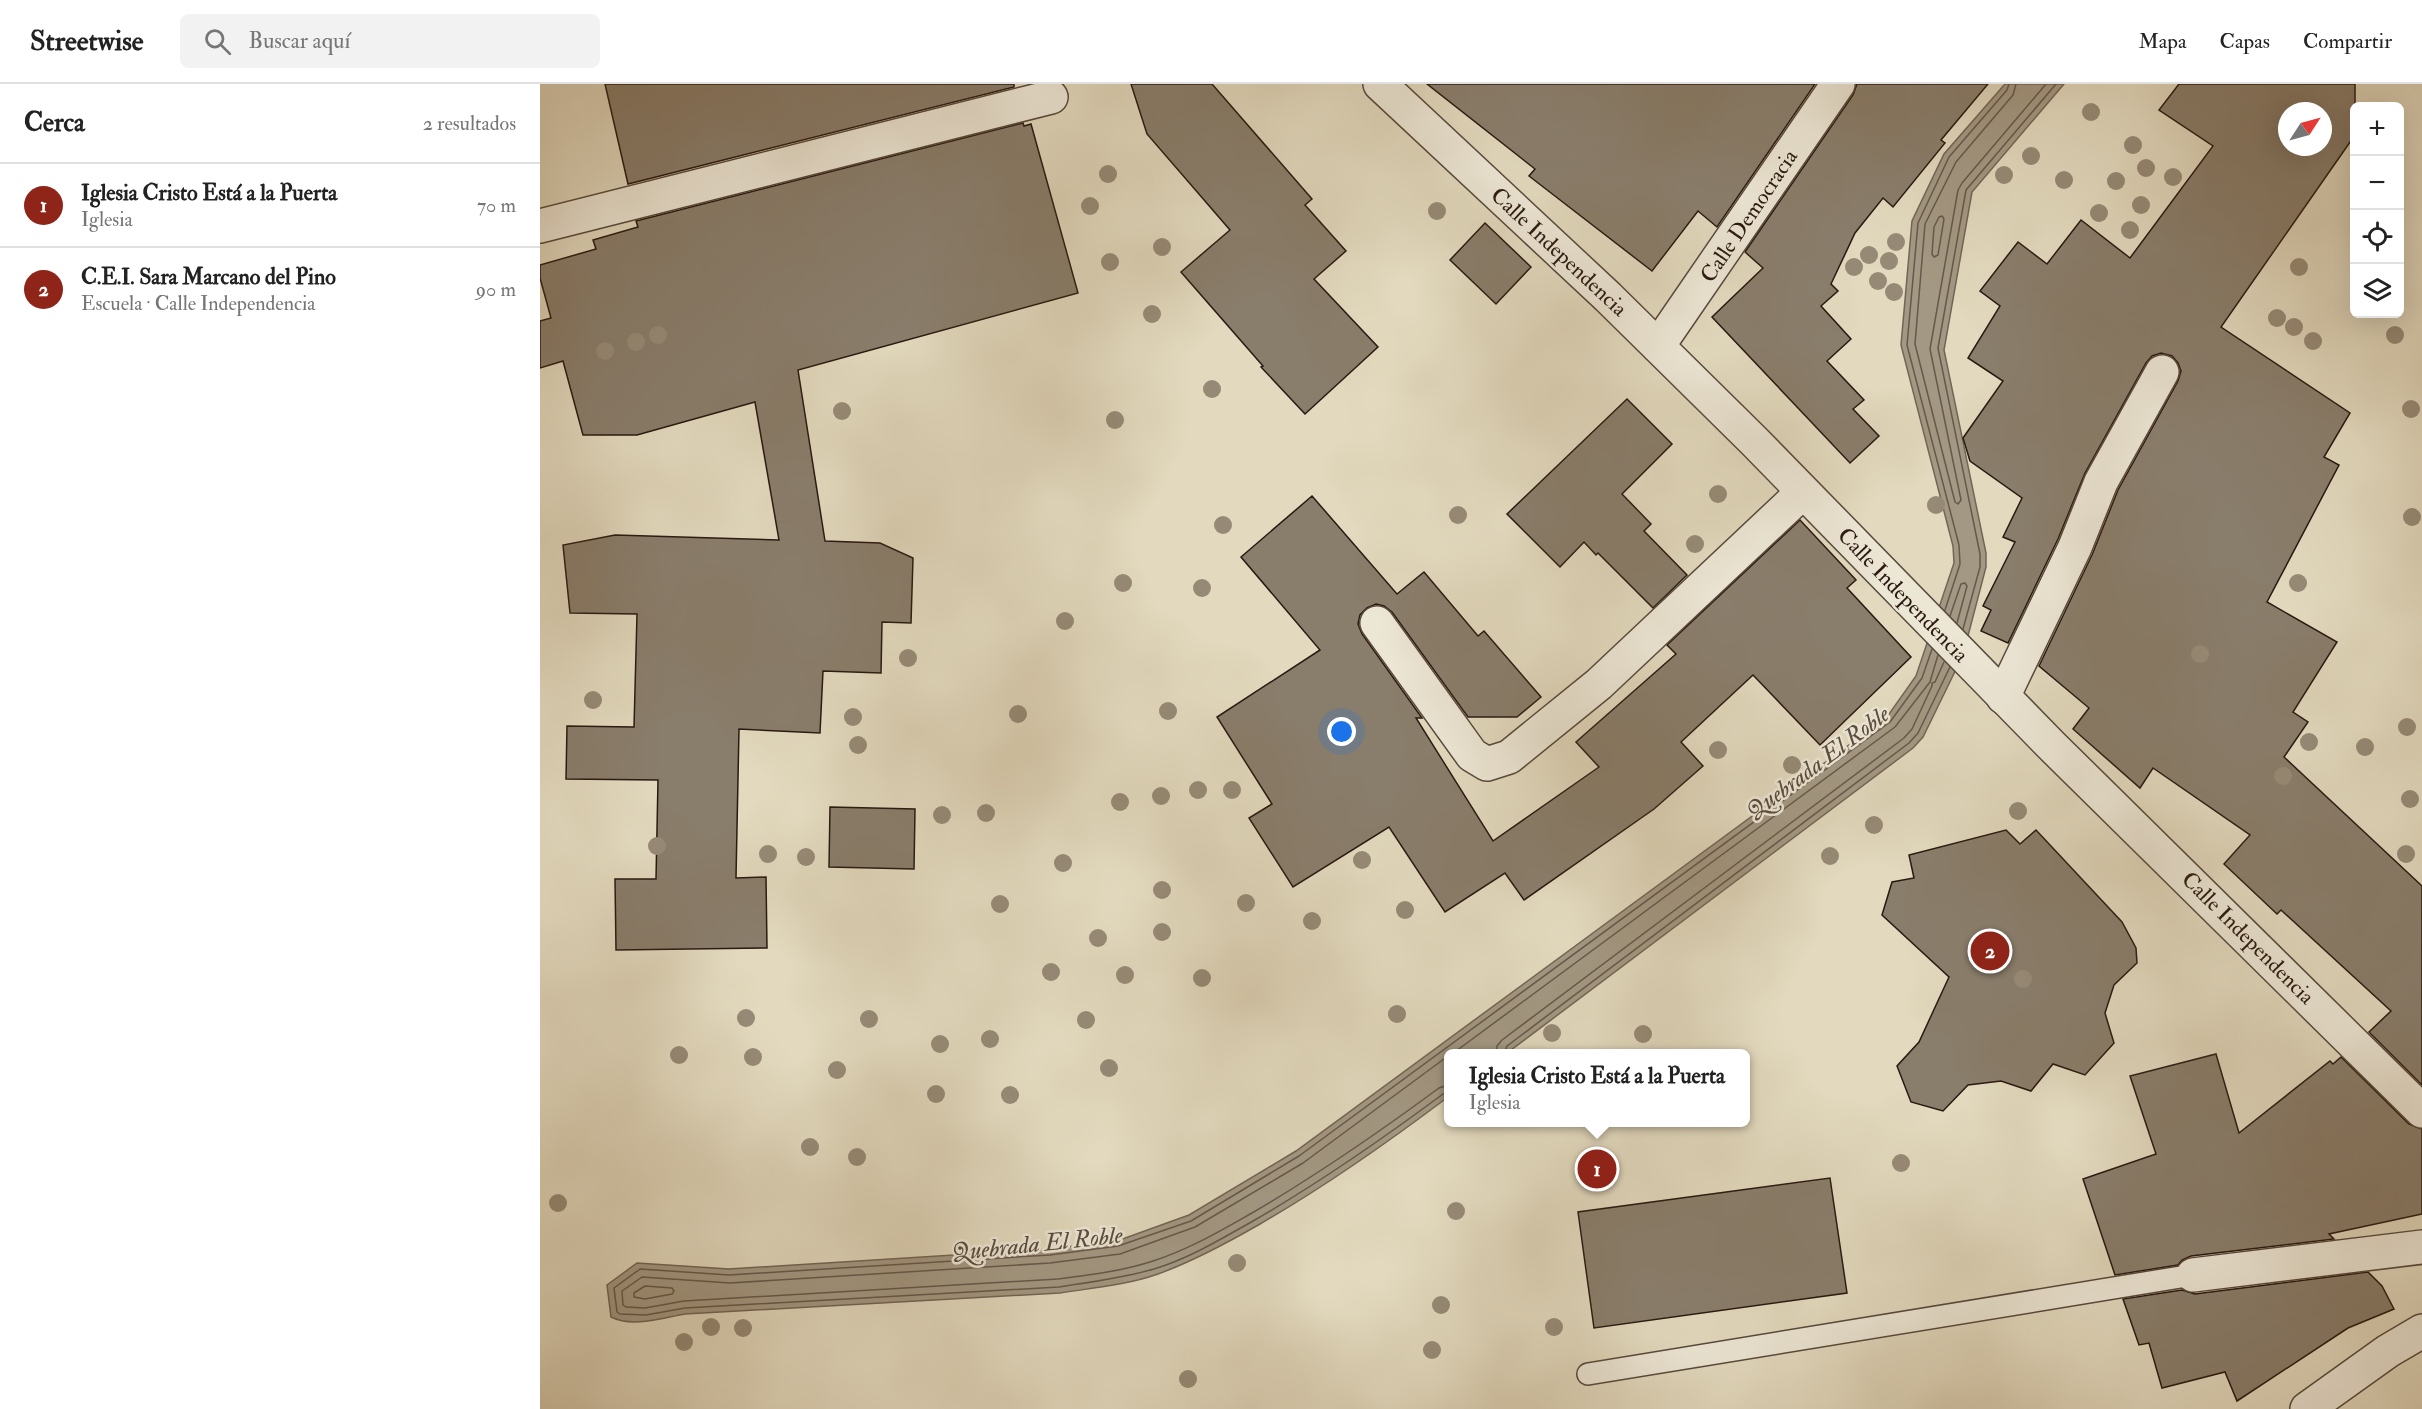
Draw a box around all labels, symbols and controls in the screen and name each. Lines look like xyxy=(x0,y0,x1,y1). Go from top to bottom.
search box xyxy=(180,14,600,68)
text: Streetwise xyxy=(30,24,144,59)
icon: search xyxy=(201,25,234,58)
text: Buscar aquí xyxy=(249,27,350,55)
text: Mapa xyxy=(2139,28,2187,55)
text: Capas xyxy=(2220,28,2270,55)
text: Compartir xyxy=(2303,28,2392,55)
north arrow xyxy=(2278,102,2332,156)
map controls xyxy=(2350,102,2404,318)
button: + xyxy=(2350,102,2404,156)
text: Cerca xyxy=(24,107,85,139)
text: 2 resultados xyxy=(423,111,516,136)
street label: Calle Democracia xyxy=(1694,143,1804,288)
button: − xyxy=(2350,156,2404,210)
text: Iglesia Cristo Está a la Puerta xyxy=(81,179,337,207)
street label: Calle Independencia xyxy=(1484,181,1634,324)
text: 1 xyxy=(40,193,47,218)
text: 70 m xyxy=(477,193,516,218)
text: Iglesia xyxy=(81,207,133,232)
button: locate xyxy=(2350,210,2404,264)
text: C.E.I. Sara Marcano del Pino xyxy=(81,263,336,291)
button: layers xyxy=(2350,264,2404,318)
text: 2 xyxy=(38,277,49,302)
text: 90 m xyxy=(476,277,516,302)
text: Escuela · Calle Independencia xyxy=(81,291,316,316)
street label: Calle Independencia xyxy=(1831,522,1975,670)
water label: Quebrada El Roble xyxy=(1740,698,1897,827)
your location xyxy=(1327,717,1356,746)
street label: Calle Independencia xyxy=(2175,866,2321,1012)
pin: 2 xyxy=(1970,928,2010,974)
popup xyxy=(1444,1049,1750,1127)
text: Iglesia Cristo Está a la Puerta xyxy=(1469,1062,1725,1090)
text: Iglesia xyxy=(1469,1090,1521,1115)
pin: 1 xyxy=(1578,1146,1616,1192)
water label: Quebrada El Roble xyxy=(950,1220,1125,1268)

